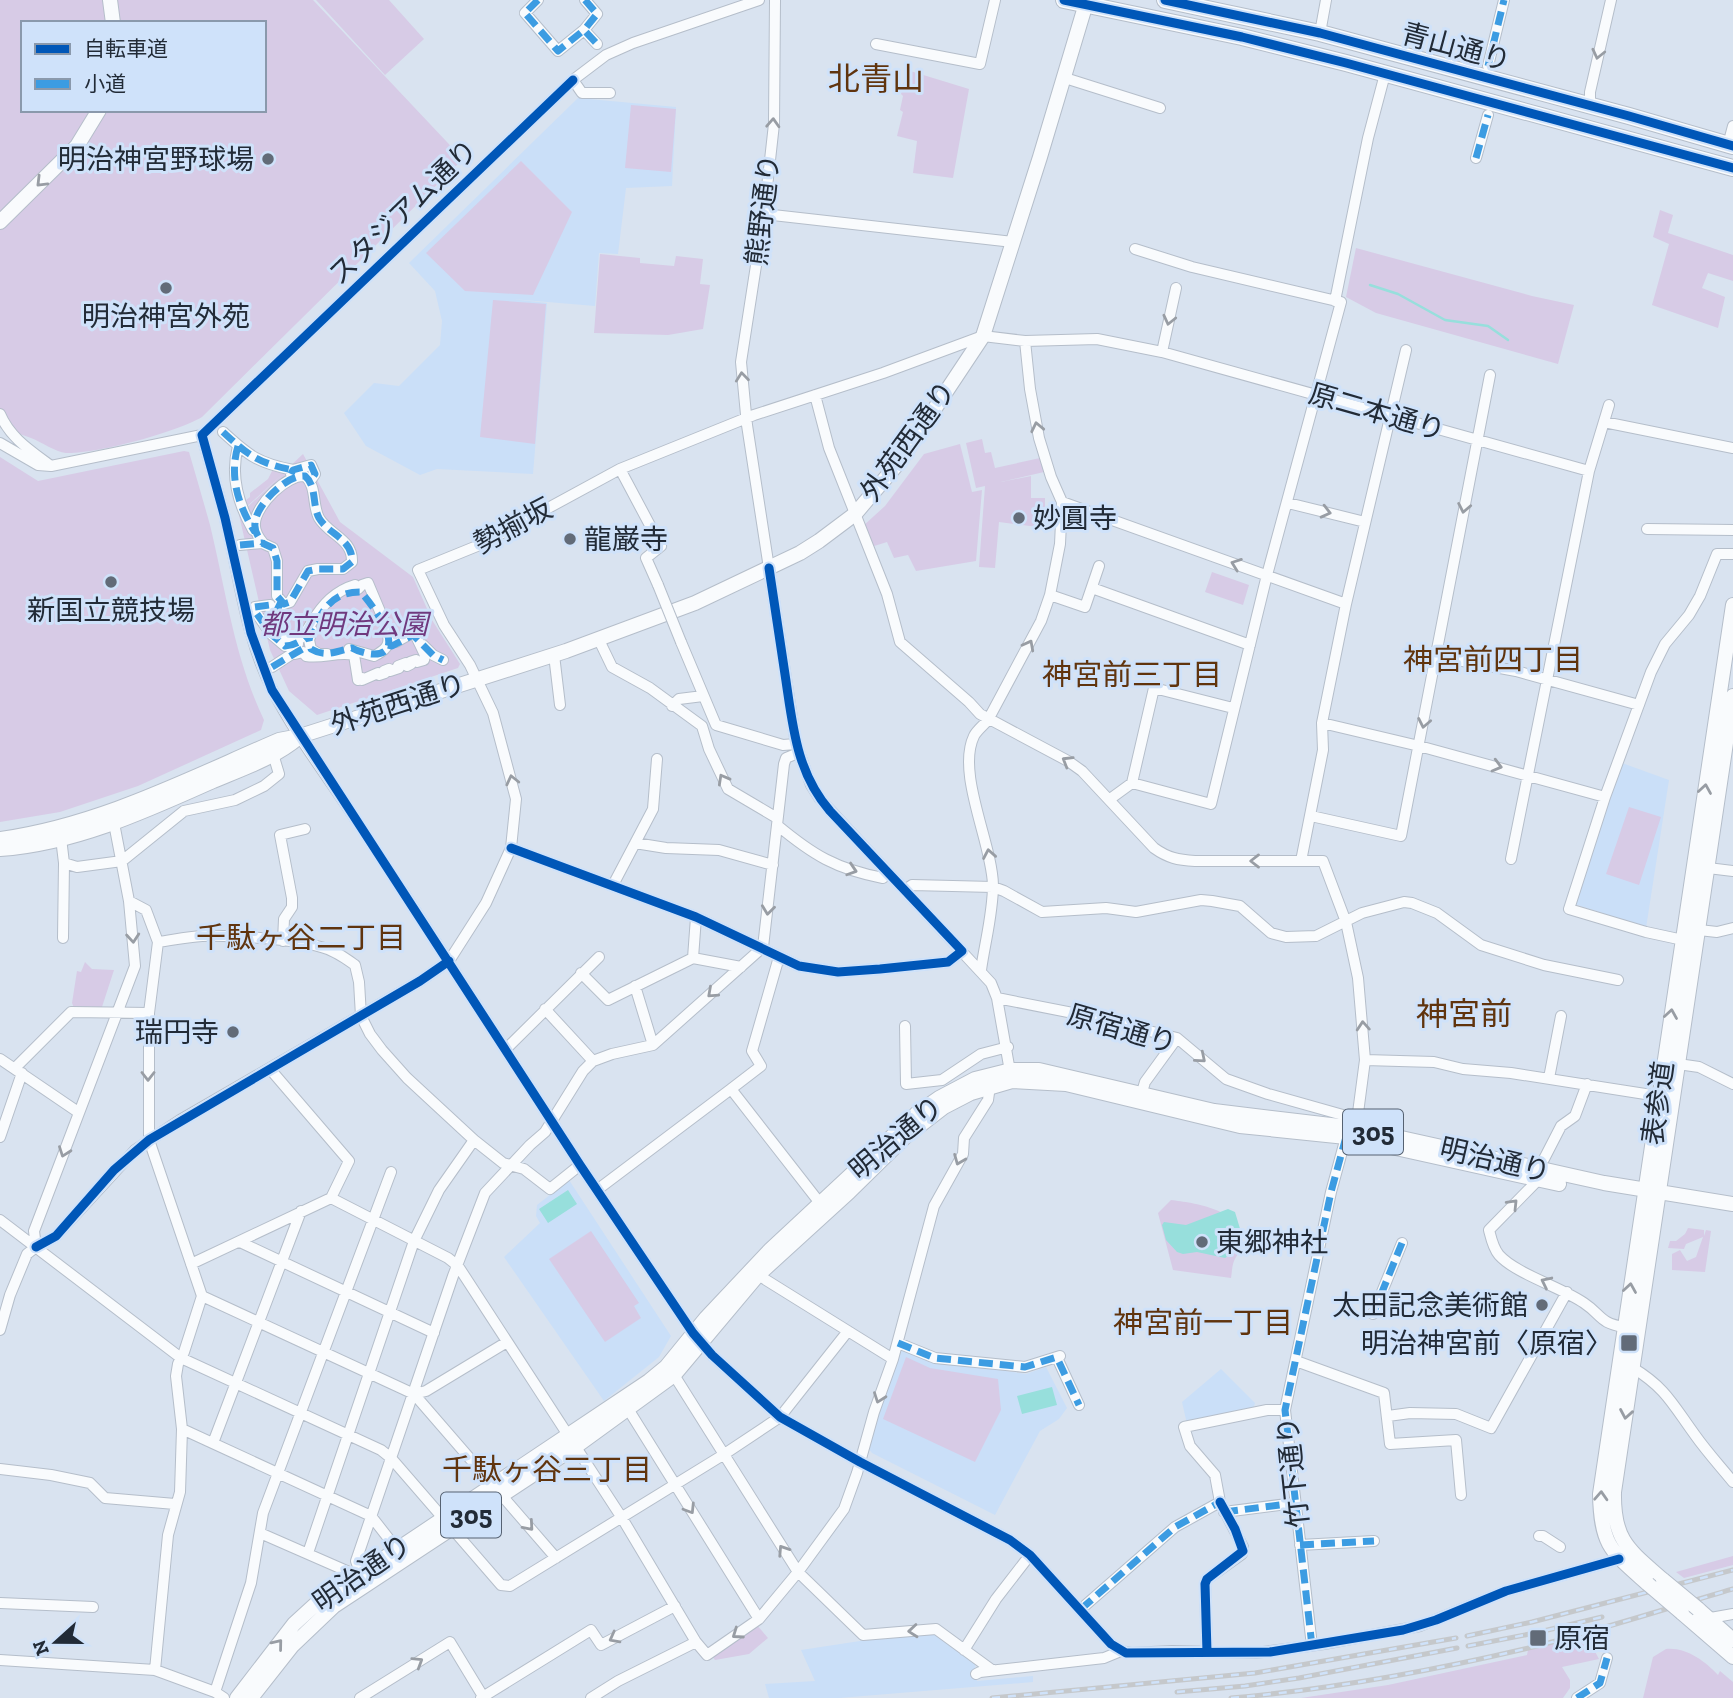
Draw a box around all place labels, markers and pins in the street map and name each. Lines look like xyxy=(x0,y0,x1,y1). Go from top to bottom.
place label: 明治神宮野球場 xyxy=(58,143,254,176)
marker: 明治神宮野球場 xyxy=(260,151,276,167)
marker: 明治神宮外苑 xyxy=(158,280,174,296)
place label: 明治神宮外苑 xyxy=(82,300,250,333)
place label: 妙圓寺 xyxy=(1033,502,1117,535)
marker: 妙圓寺 xyxy=(1011,510,1027,526)
place label: 龍巌寺 xyxy=(584,523,668,556)
marker: 龍巌寺 xyxy=(562,531,578,547)
marker: 新国立競技場 xyxy=(103,574,119,590)
place label: 新国立競技場 xyxy=(27,594,195,627)
place label: 瑞円寺 xyxy=(135,1016,219,1049)
marker: 瑞円寺 xyxy=(225,1024,241,1040)
place label: 東郷神社 xyxy=(1216,1226,1328,1259)
marker: 東郷神社 xyxy=(1194,1234,1210,1250)
place label: 太田記念美術館 xyxy=(1332,1289,1528,1322)
marker: 太田記念美術館 xyxy=(1534,1297,1550,1313)
place label: 明治神宮前〈原宿〉 xyxy=(1361,1327,1613,1360)
marker: 明治神宮前〈原宿〉 xyxy=(1619,1333,1639,1353)
place label: 原宿 xyxy=(1554,1622,1610,1655)
marker: 原宿 xyxy=(1528,1628,1548,1648)

